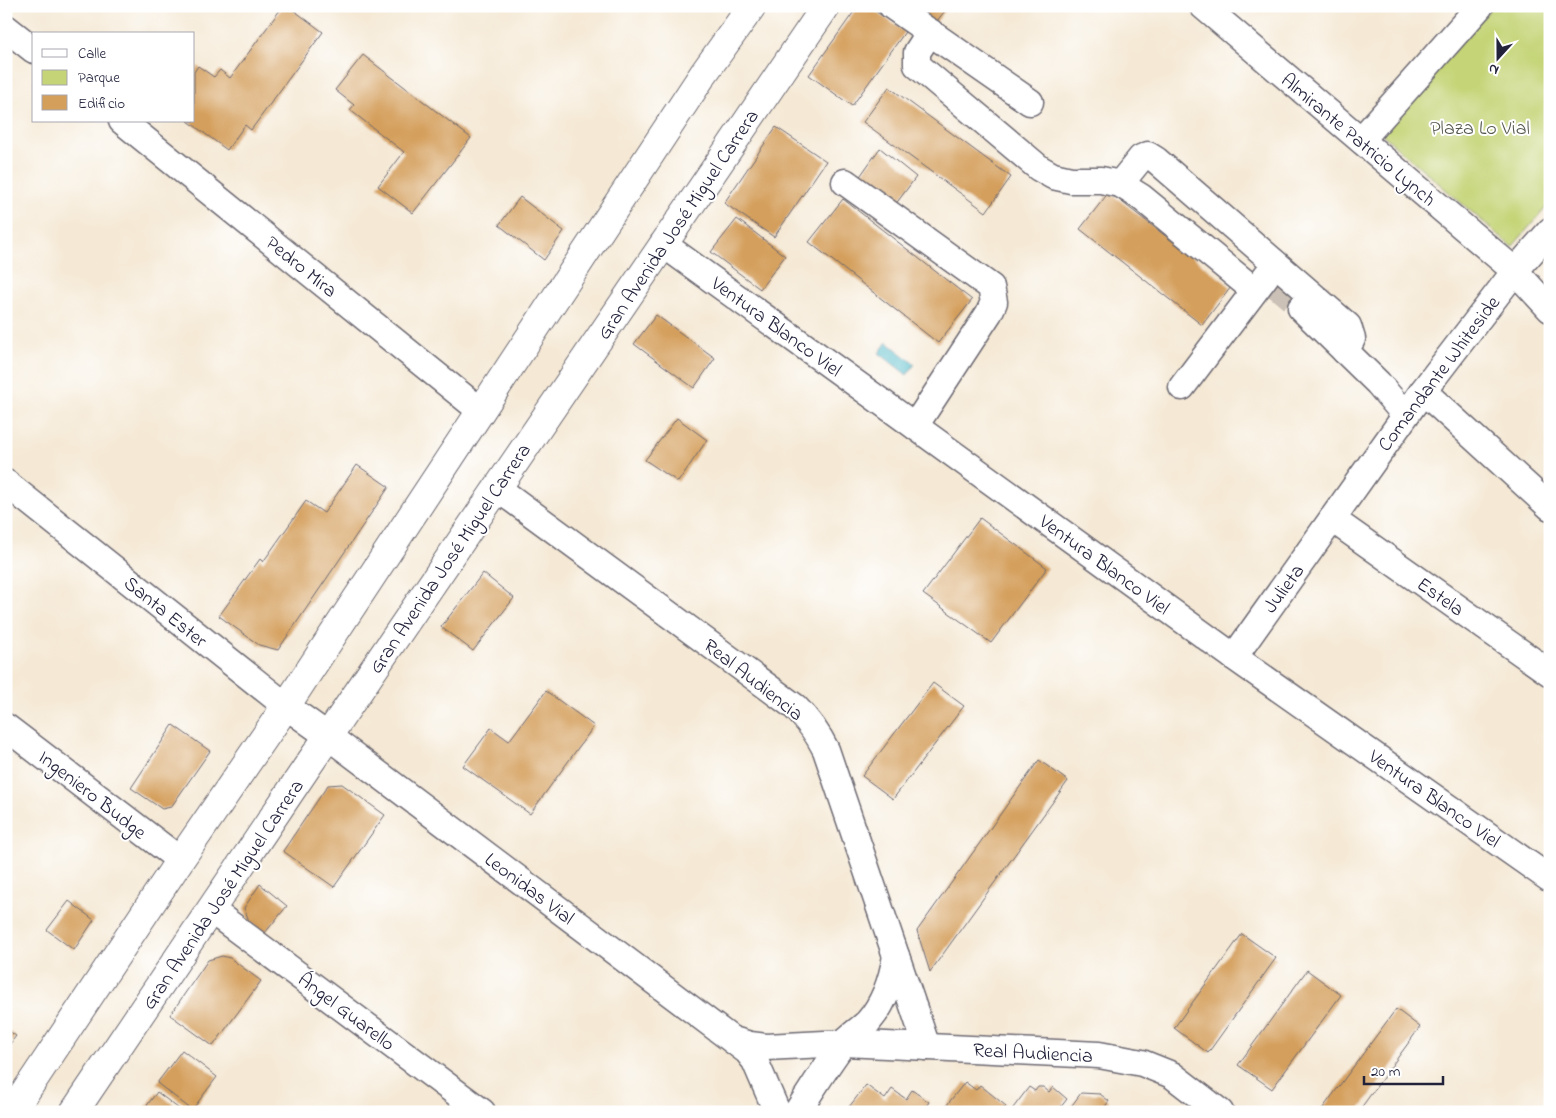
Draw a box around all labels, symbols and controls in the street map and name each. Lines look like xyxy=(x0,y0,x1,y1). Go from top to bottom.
legend xyxy=(32,32,195,122)
north arrow xyxy=(1474,32,1524,82)
text: Calle xyxy=(78,43,106,65)
text: N xyxy=(1486,57,1502,80)
text: Parque xyxy=(78,67,120,89)
street label: Almirante Patricio Lynch xyxy=(1274,67,1441,215)
text: Edificio xyxy=(78,93,125,115)
street label: Gran Avenida José Miguel Carrera xyxy=(591,104,768,347)
park label: Plaza Lo Vial xyxy=(1430,115,1530,144)
street label: Pedro Mira xyxy=(258,230,343,306)
street label: Ventura Blanco Viel xyxy=(703,270,847,385)
street label: Comandante Whiteside xyxy=(1372,291,1508,458)
street label: Gran Avenida José Miguel Carrera xyxy=(363,438,540,681)
street label: Ventura Blanco Viel xyxy=(1031,508,1175,623)
street label: Julieta xyxy=(1257,559,1313,620)
street label: Santa Ester xyxy=(116,570,213,656)
street label: Estela xyxy=(1410,571,1469,625)
street label: Real Audiencia xyxy=(696,633,809,729)
street label: Ventura Blanco Viel xyxy=(1361,743,1505,856)
street label: Ingeniero Budge xyxy=(30,744,152,848)
street label: Gran Avenida José Miguel Carrera xyxy=(136,774,313,1017)
street label: Leonidas Vial xyxy=(478,847,579,933)
street label: Ángel Guarello xyxy=(290,967,400,1060)
street label: Real Audiencia xyxy=(972,1037,1093,1072)
scale bar xyxy=(1364,1053,1442,1085)
text: 20 m xyxy=(1371,1061,1401,1083)

